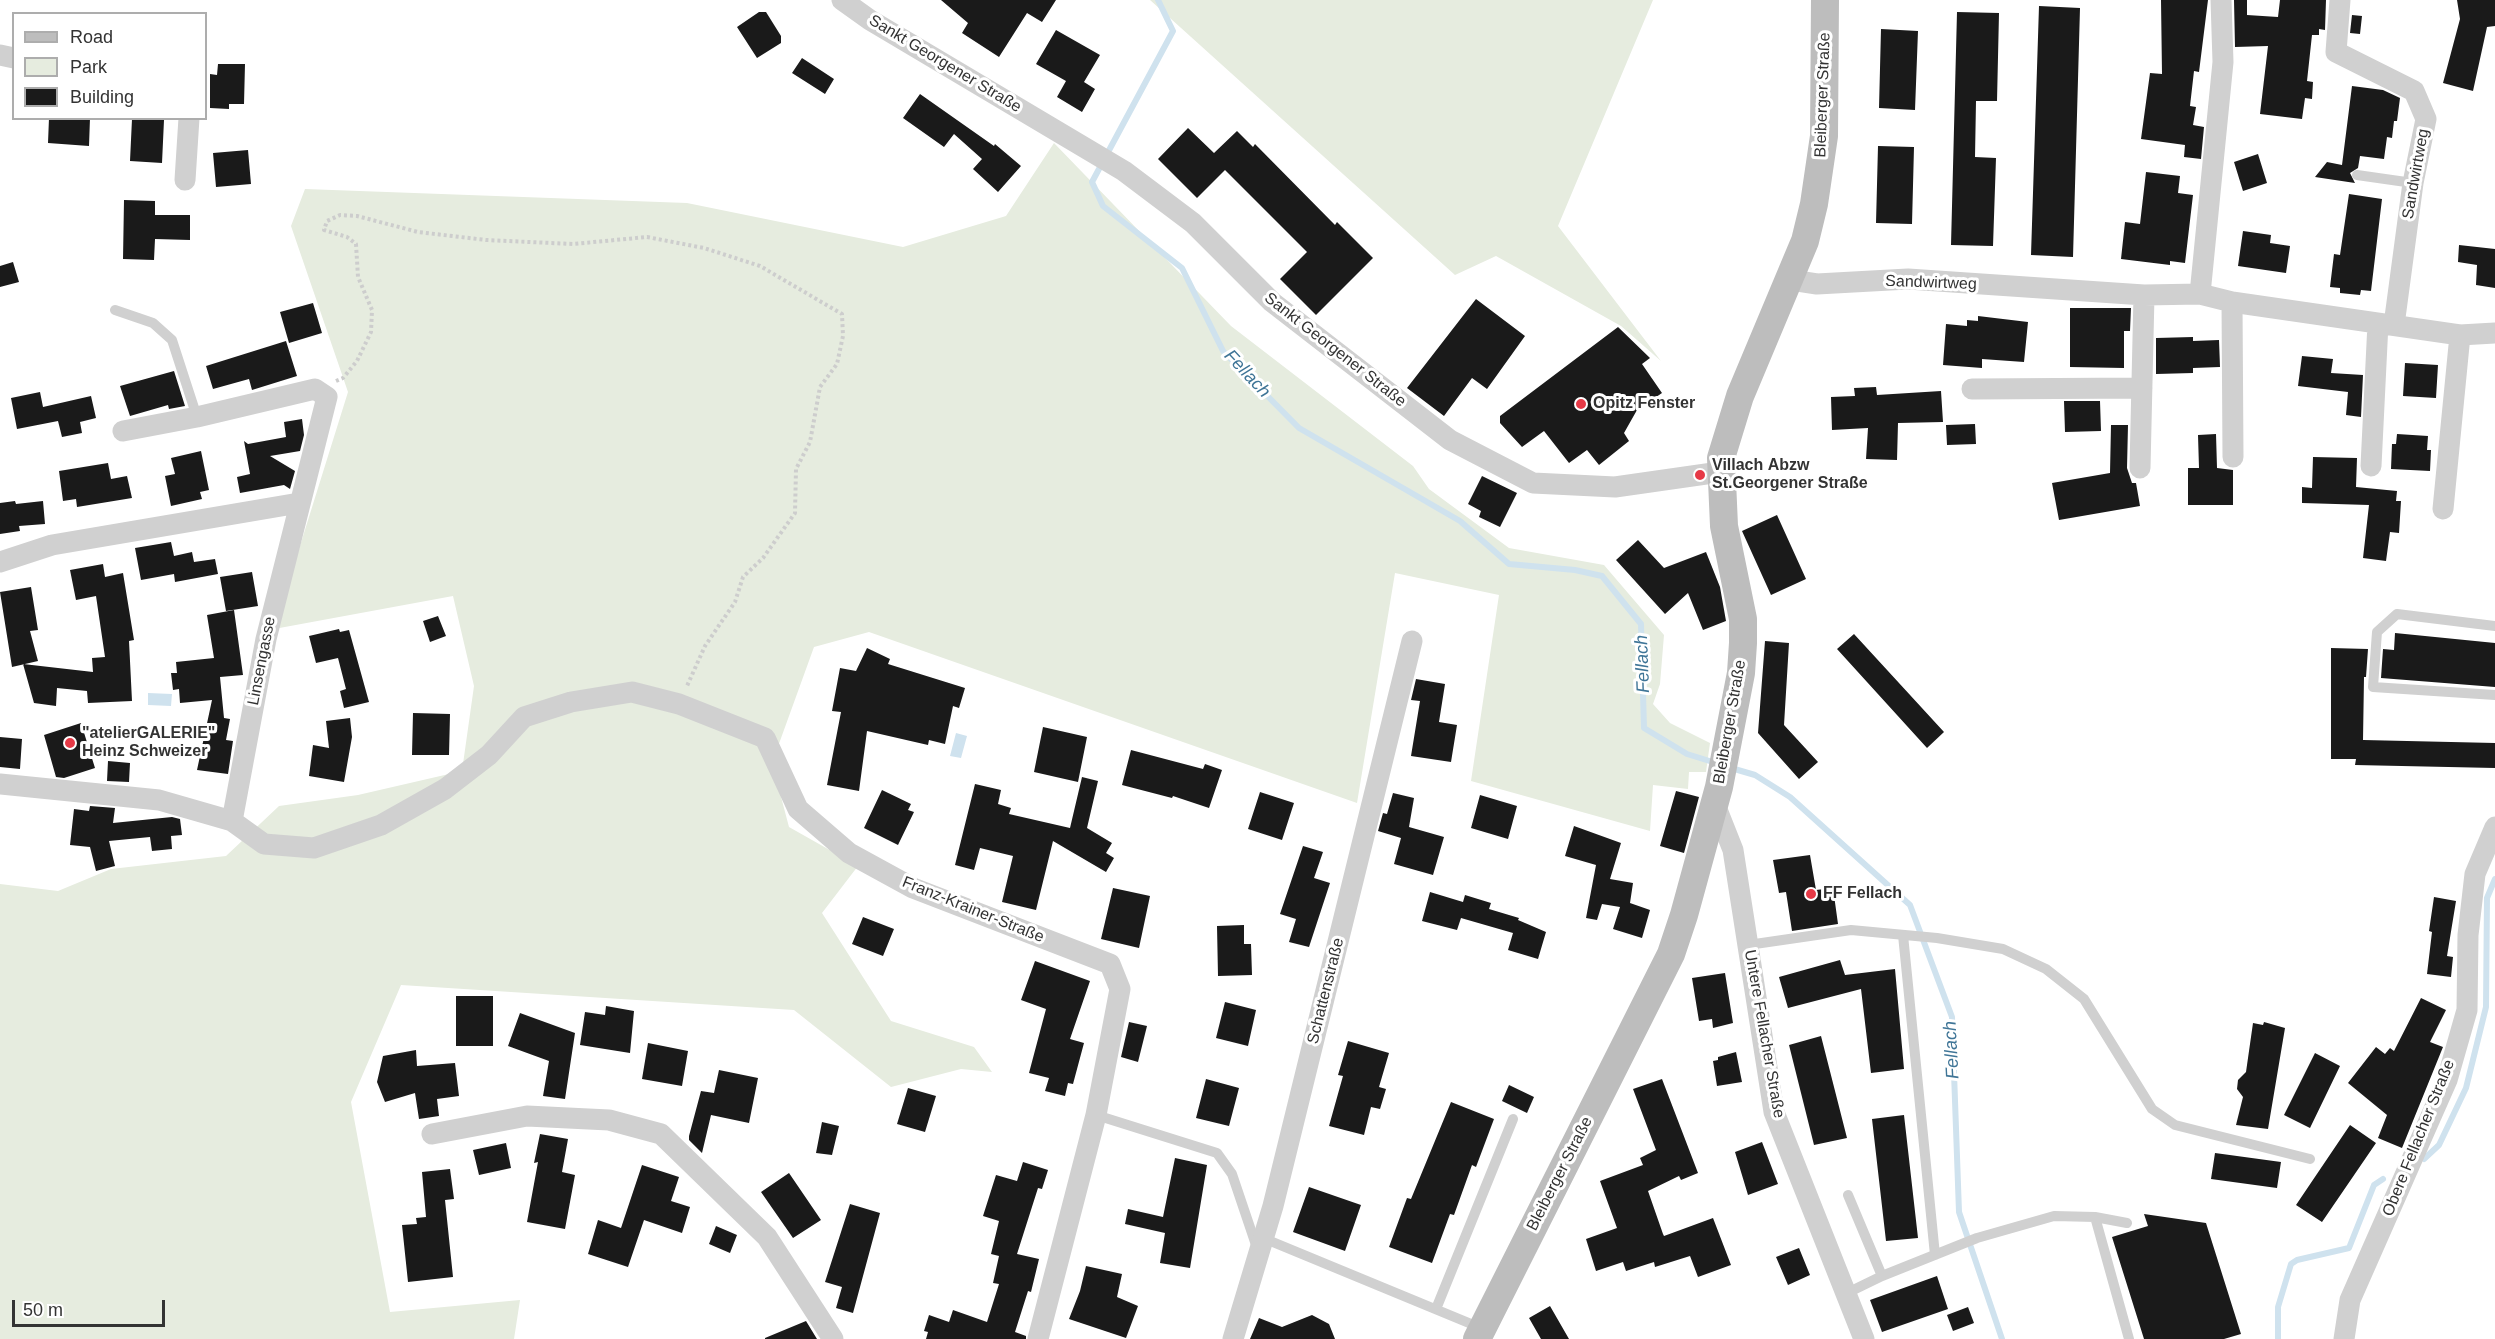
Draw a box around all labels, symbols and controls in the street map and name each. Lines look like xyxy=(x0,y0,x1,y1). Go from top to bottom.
street label: Sankt Georgener Straße xyxy=(865,11,1025,117)
legend xyxy=(12,12,207,120)
text: Road xyxy=(70,27,113,47)
street label: Bleiberger Straße xyxy=(1811,32,1835,158)
text: Park xyxy=(70,57,107,77)
text: Building xyxy=(70,87,134,107)
street label: Sandwirtweg xyxy=(2399,127,2433,221)
street label: Sandwirtweg xyxy=(1885,272,1977,294)
street label: Sankt Georgener Straße xyxy=(1260,289,1410,411)
water label: Fellach xyxy=(1219,345,1275,403)
place label: Opitz Fenster xyxy=(1593,394,1695,414)
marker: Opitz Fenster xyxy=(1574,397,1588,411)
place label: Villach Abzw St.Georgener Straße xyxy=(1712,456,1868,494)
marker: Villach Abzw St.Georgener Straße xyxy=(1693,468,1707,482)
street label: Linsengasse xyxy=(244,615,280,707)
water label: Fellach xyxy=(1631,635,1655,693)
street label: Bleiberger Straße xyxy=(1710,659,1750,785)
place label: "atelierGALERIE" Heinz Schweizer xyxy=(82,724,215,762)
marker: "atelierGALERIE" Heinz Schweizer xyxy=(63,736,77,750)
street label: Franz-Krainer-Straße xyxy=(899,873,1047,947)
place label: FF Fellach xyxy=(1823,884,1902,904)
marker: FF Fellach xyxy=(1804,887,1818,901)
street label: Schattenstraße xyxy=(1304,936,1348,1046)
street label: Untere Fellacher Straße xyxy=(1740,948,1788,1120)
water label: Fellach xyxy=(1940,1020,1964,1080)
street label: Obere Fellacher Straße xyxy=(2379,1057,2459,1219)
street label: Bleiberger Straße xyxy=(1523,1114,1597,1234)
scale bar xyxy=(15,1288,168,1326)
text: 50 m xyxy=(23,1300,63,1320)

